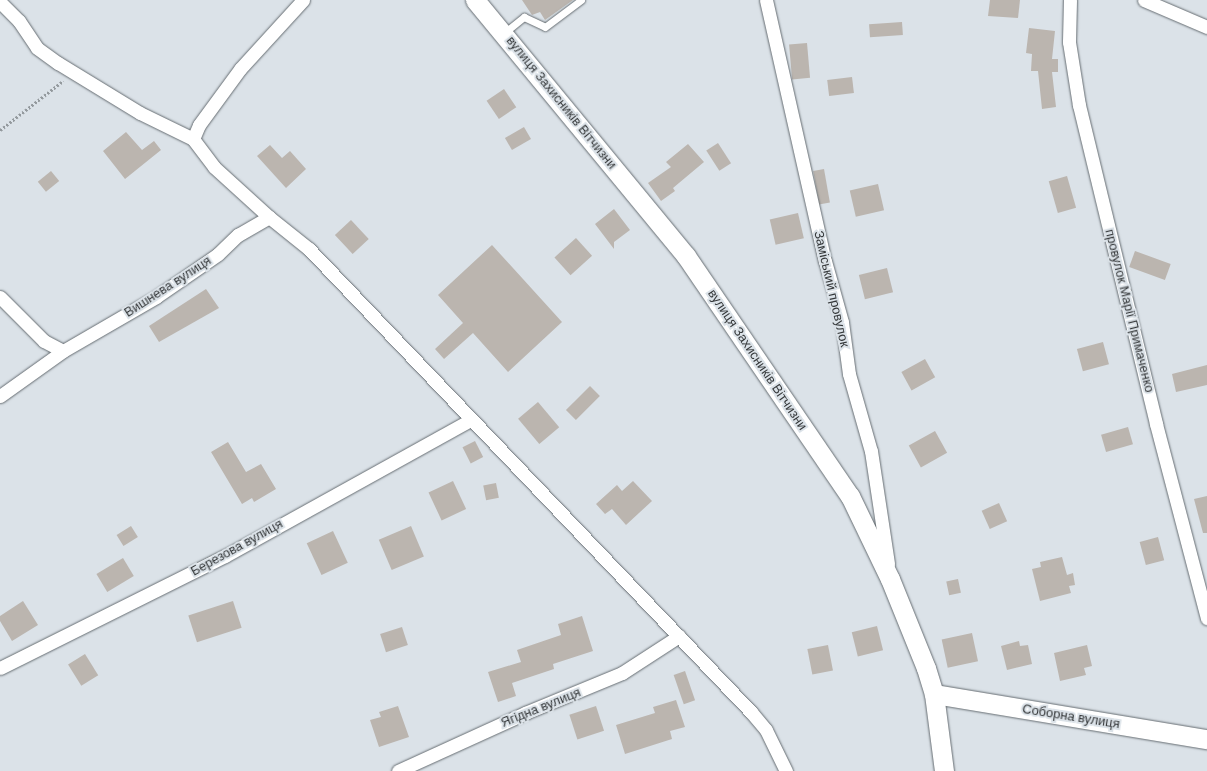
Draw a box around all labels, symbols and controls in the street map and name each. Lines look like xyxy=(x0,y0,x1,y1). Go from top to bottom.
street label: вулиця Захисників Вітчизни xyxy=(503,33,619,173)
street label: провулок Марії Примаченко xyxy=(1101,228,1157,394)
street label: Заміський провулок xyxy=(810,229,852,349)
street label: Вишнева вулиця xyxy=(122,253,214,321)
street label: вулиця Захисників Вітчизни xyxy=(704,287,810,433)
street label: Березова вулиця xyxy=(188,516,286,580)
street label: Ягідна вулиця xyxy=(499,685,583,731)
street label: Соборна вулиця xyxy=(1021,702,1121,732)

